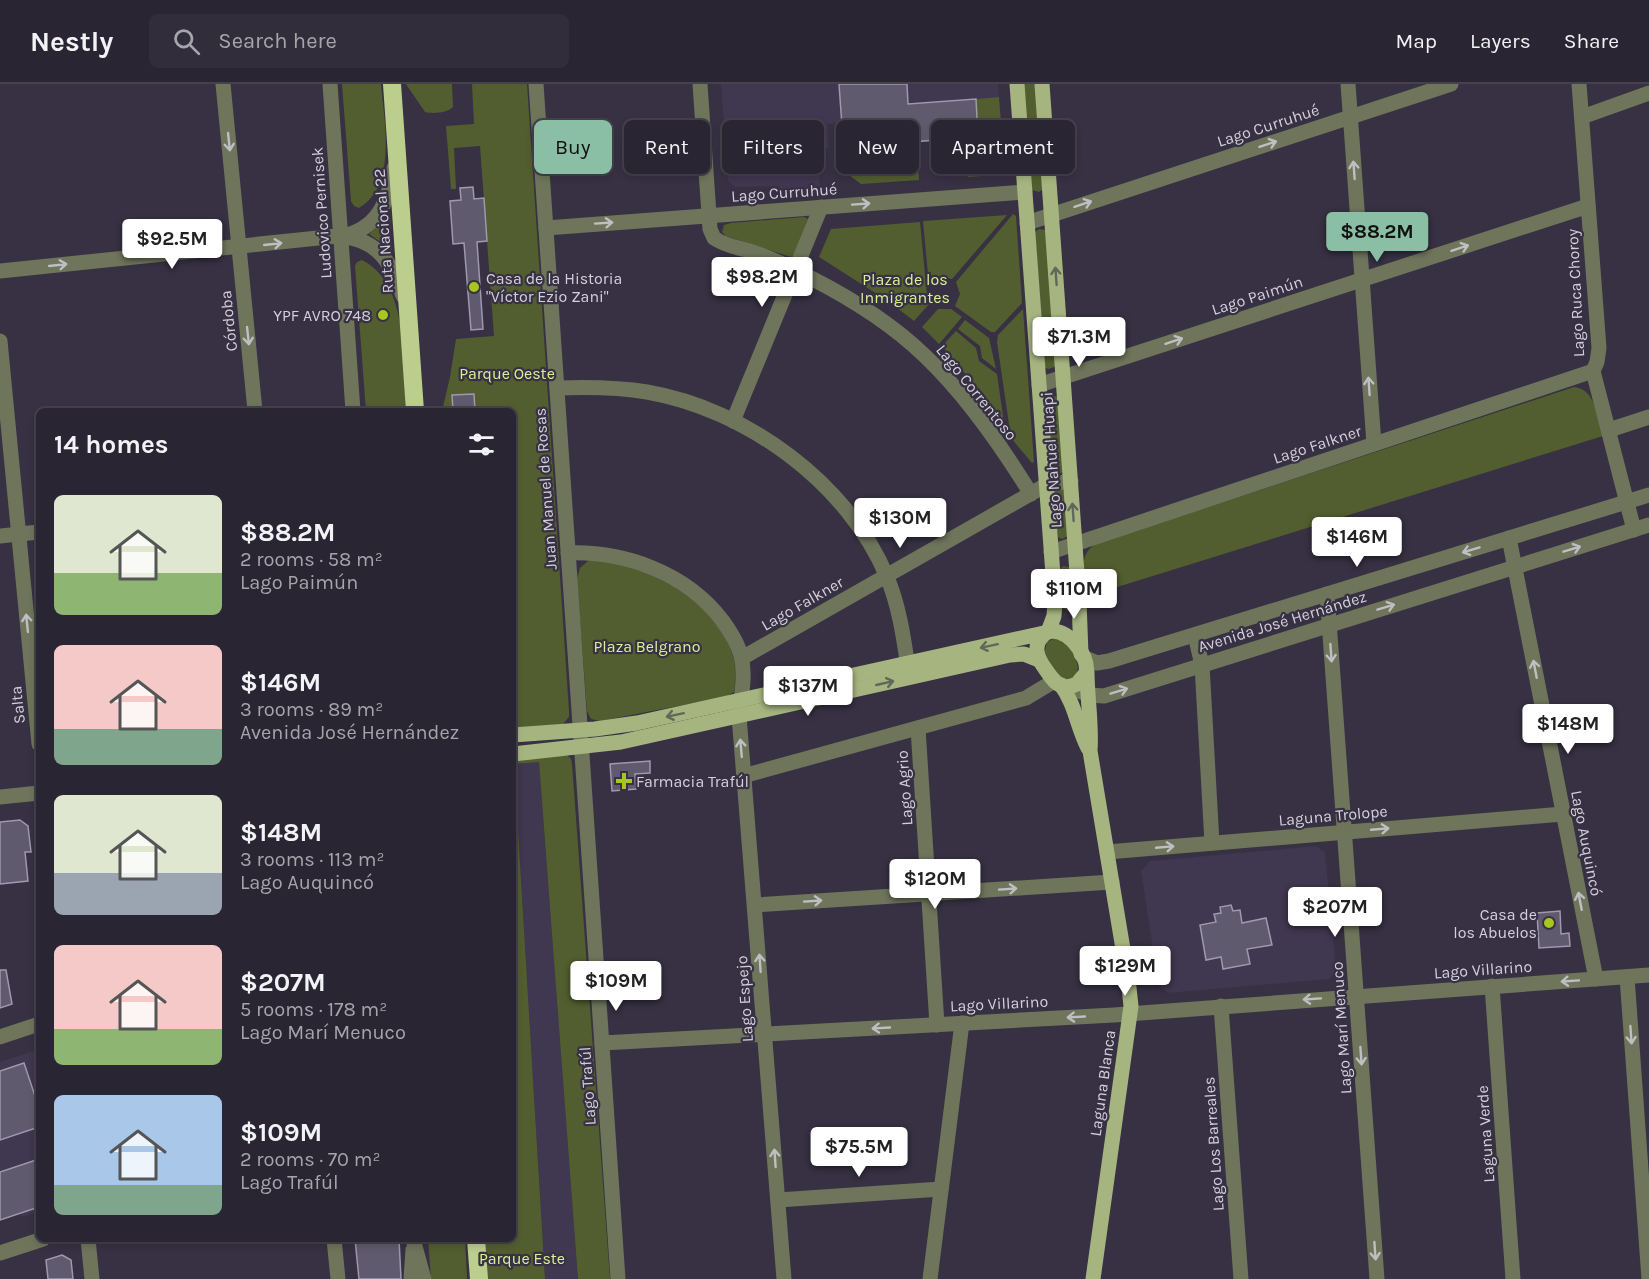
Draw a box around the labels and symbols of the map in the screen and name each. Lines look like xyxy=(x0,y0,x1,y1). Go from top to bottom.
street label: Lago Curruhué xyxy=(1215,100,1322,151)
one-way arrow xyxy=(224,132,235,152)
one-way arrow xyxy=(1258,137,1277,148)
street label: Ludovico Pernisek xyxy=(307,147,336,279)
one-way arrow xyxy=(1348,161,1359,181)
street label: Ruta Nacional 22 xyxy=(370,168,397,294)
street label: Lago Curruhué xyxy=(730,179,838,206)
one-way arrow xyxy=(851,198,871,209)
one-way arrow xyxy=(1073,198,1092,209)
pin: $88.2M xyxy=(1328,212,1426,263)
one-way arrow xyxy=(593,218,613,229)
pin: $92.5M xyxy=(123,219,221,270)
street label: Lago Ruca Choroy xyxy=(1563,228,1588,358)
one-way arrow xyxy=(263,238,283,249)
one-way arrow xyxy=(1450,242,1469,253)
pin: $98.2M xyxy=(713,257,811,308)
one-way arrow xyxy=(48,259,68,270)
one-way arrow xyxy=(1050,266,1061,286)
place label: Casa de la Historia "Víctor Ezio Zani" xyxy=(486,269,622,306)
park label: Plaza de los Inmigrantes xyxy=(860,270,950,307)
street label: Lago Paimún xyxy=(1209,272,1305,319)
marker: Casa de la Historia "Víctor Ezio Zani" xyxy=(467,280,481,294)
street label: Córdoba xyxy=(216,290,241,352)
place label: YPF AVRO 748 xyxy=(273,306,371,325)
marker: YPF AVRO 748 xyxy=(376,308,390,322)
pin: $71.3M xyxy=(1030,317,1128,368)
one-way arrow xyxy=(242,326,253,346)
one-way arrow xyxy=(1164,335,1183,346)
street label: Lago Correntoso xyxy=(932,341,1021,444)
park label: Parque Oeste xyxy=(459,364,555,383)
one-way arrow xyxy=(1364,376,1375,396)
street label: Lago Nahuel Huapi xyxy=(1037,391,1066,529)
street label: Juan Manuel de Rosas xyxy=(530,407,561,571)
street label: Lago Falkner xyxy=(1271,421,1364,468)
pin: $130M xyxy=(858,498,942,549)
one-way arrow xyxy=(1067,503,1078,523)
pin: $146M xyxy=(1315,517,1399,568)
one-way arrow xyxy=(1562,543,1581,554)
one-way arrow xyxy=(1462,545,1481,556)
pin: $110M xyxy=(1032,569,1116,620)
street label: Lago Falkner xyxy=(758,572,847,635)
street label: Avenida José Hernández xyxy=(1196,587,1369,656)
one-way arrow xyxy=(1376,601,1395,612)
one-way arrow xyxy=(21,614,32,634)
park label: Plaza Belgrano xyxy=(593,637,701,656)
one-way arrow xyxy=(979,641,999,652)
one-way arrow xyxy=(1326,642,1337,662)
one-way arrow xyxy=(1528,659,1540,678)
pin: $137M xyxy=(766,666,850,717)
one-way arrow xyxy=(875,676,894,688)
street label: Salta xyxy=(6,685,29,725)
one-way arrow xyxy=(1109,685,1128,696)
pin: $148M xyxy=(1526,704,1610,755)
one-way arrow xyxy=(666,709,685,721)
one-way arrow xyxy=(735,739,746,759)
street label: Lago Agrio xyxy=(892,750,917,826)
place label: Farmacia Trafúl xyxy=(636,772,749,791)
marker: Farmacia Trafúl xyxy=(617,774,631,788)
street label: Lago Auquincó xyxy=(1567,789,1606,898)
street label: Laguna Trolope xyxy=(1278,801,1388,830)
one-way arrow xyxy=(1370,823,1390,834)
one-way arrow xyxy=(1155,841,1174,852)
pin: $120M xyxy=(893,859,977,910)
one-way arrow xyxy=(998,883,1018,894)
pin: $207M xyxy=(1293,887,1377,938)
one-way arrow xyxy=(1574,892,1585,911)
one-way arrow xyxy=(803,896,823,907)
place label: Casa de los Abuelos xyxy=(1453,905,1537,942)
marker: Casa de los Abuelos xyxy=(1542,916,1556,930)
pin: $129M xyxy=(1083,946,1167,997)
one-way arrow xyxy=(754,954,765,974)
street label: Lago Espejo xyxy=(732,955,757,1043)
street label: Lago Villarino xyxy=(1433,957,1533,982)
pin: $109M xyxy=(574,961,658,1012)
street label: Lago Marí Menuco xyxy=(1327,961,1356,1095)
one-way arrow xyxy=(1560,976,1580,987)
street label: Lago Villarino xyxy=(949,991,1049,1016)
one-way arrow xyxy=(1303,994,1323,1005)
one-way arrow xyxy=(1067,1012,1087,1023)
one-way arrow xyxy=(872,1022,892,1033)
one-way arrow xyxy=(1626,1025,1637,1045)
street label: Laguna Blanca xyxy=(1086,1029,1119,1137)
street label: Lago Trafúl xyxy=(575,1046,600,1126)
one-way arrow xyxy=(1355,1046,1366,1066)
street label: Lago Los Barreales xyxy=(1199,1076,1228,1212)
street label: Laguna Verde xyxy=(1473,1085,1498,1183)
pin: $75.5M xyxy=(810,1127,908,1178)
one-way arrow xyxy=(769,1148,780,1168)
one-way arrow xyxy=(1370,1240,1381,1260)
park label: Parque Este xyxy=(479,1249,565,1268)

